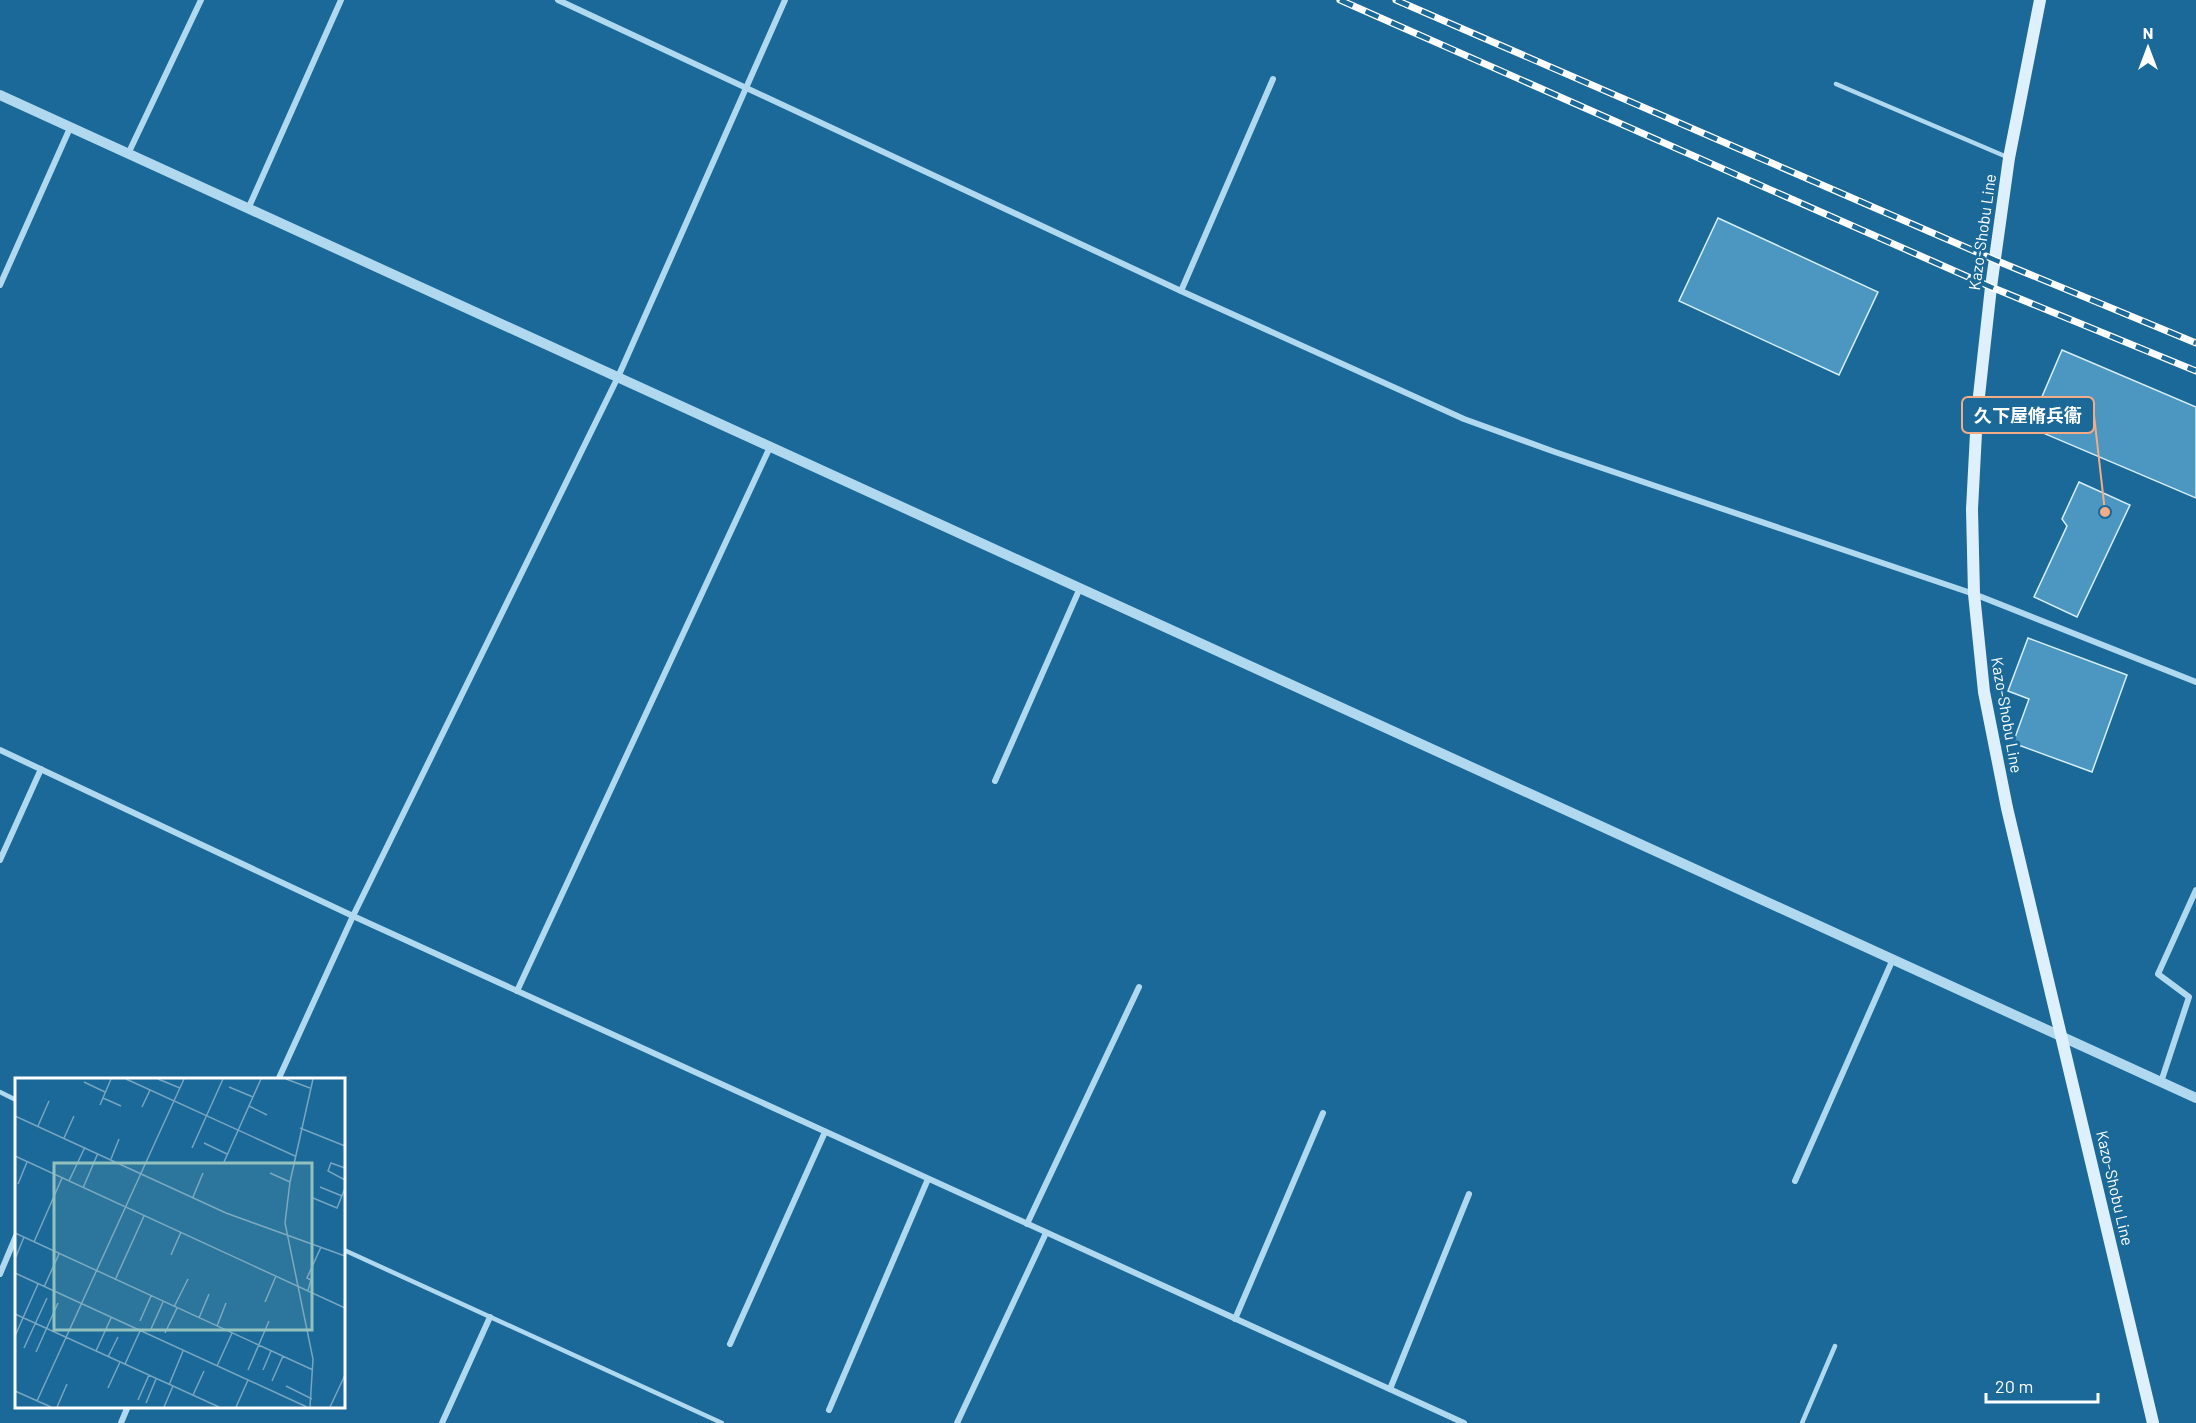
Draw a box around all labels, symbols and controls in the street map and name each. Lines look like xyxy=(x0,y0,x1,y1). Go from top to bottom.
north arrow xyxy=(2118,18,2178,78)
text: N xyxy=(2143,23,2153,42)
street label: Kazo-Shobu Line xyxy=(1964,172,1999,291)
callout: 久下屋脩兵衞 xyxy=(1962,397,2094,433)
text: 久下屋脩兵衞 xyxy=(1974,404,2082,426)
street label: Kazo-Shobu Line xyxy=(1988,655,2027,774)
inset map xyxy=(15,1078,345,1408)
street label: Kazo-Shobu Line xyxy=(2093,1129,2138,1247)
scale bar xyxy=(1986,1366,2098,1404)
text: 20 m xyxy=(1995,1375,2033,1397)

